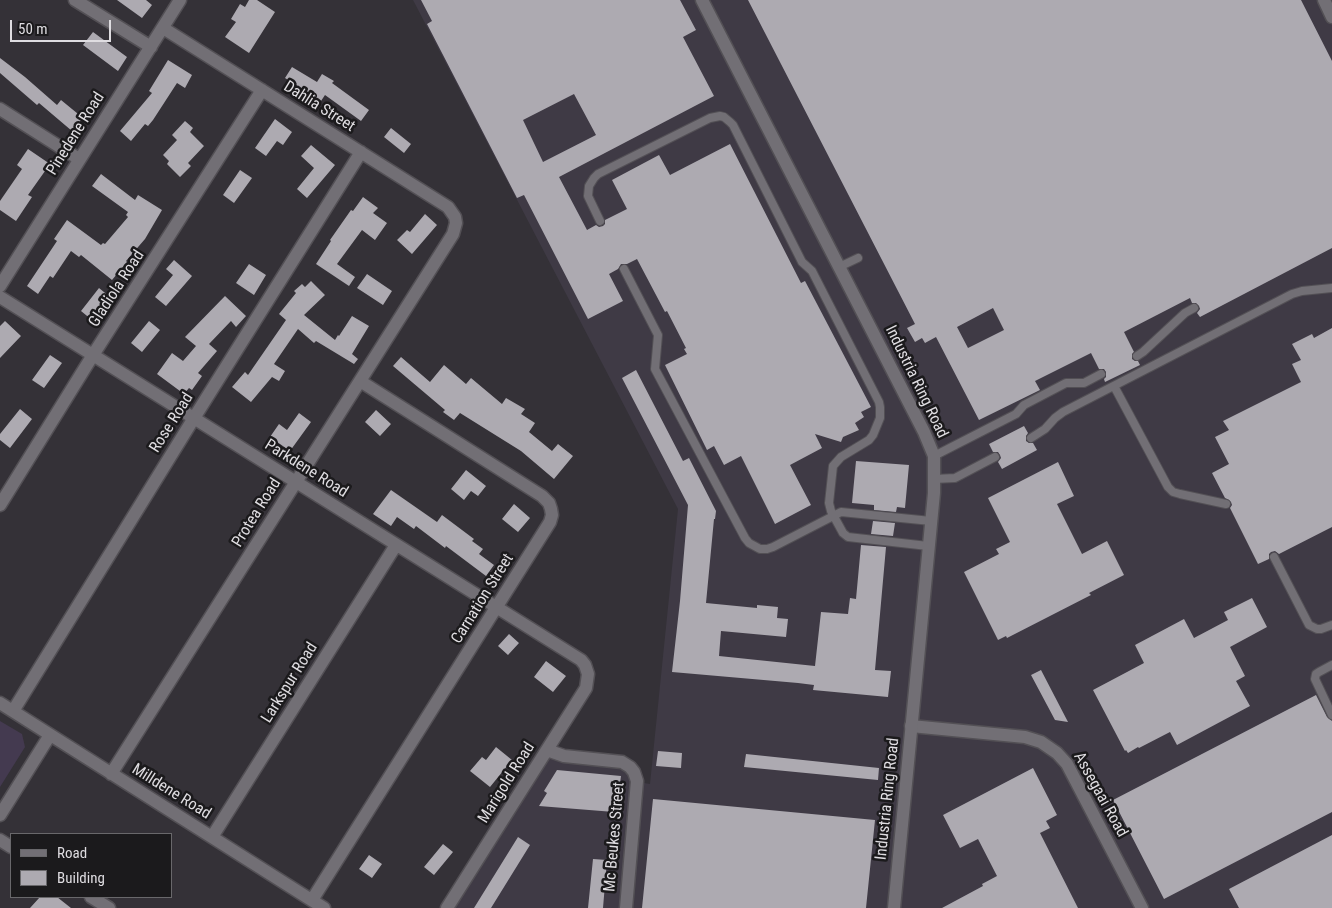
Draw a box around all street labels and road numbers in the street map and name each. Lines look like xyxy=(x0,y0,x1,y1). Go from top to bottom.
street label: Dahlia Street xyxy=(280,77,358,137)
street label: Pinedene Road xyxy=(43,89,109,179)
street label: Gladiola Road xyxy=(85,247,149,331)
street label: Industria Ring Road xyxy=(880,323,952,441)
street label: Rose Road xyxy=(146,389,198,457)
street label: Parkdene Road xyxy=(261,436,351,502)
street label: Protea Road xyxy=(228,475,286,551)
street label: Carnation Street xyxy=(448,551,518,647)
street label: Larkspur Road xyxy=(258,639,322,727)
street label: Industria Ring Road xyxy=(872,737,904,861)
street label: Marigold Road xyxy=(475,739,539,827)
street label: Assegaai Road xyxy=(1069,749,1131,841)
street label: Milldene Road xyxy=(128,760,214,824)
street label: Mc Beukes Street xyxy=(601,781,629,893)

